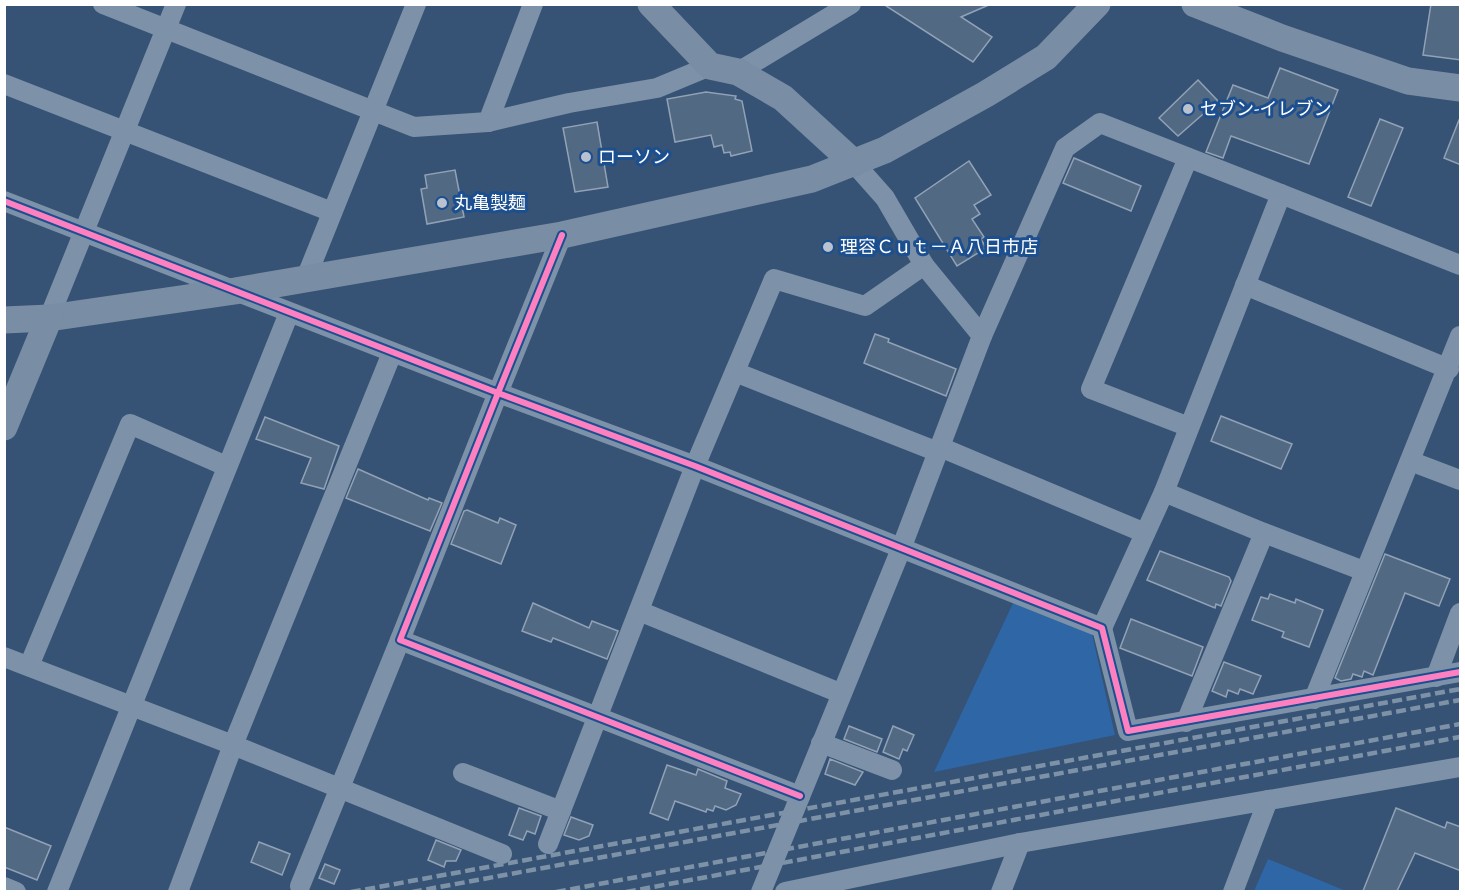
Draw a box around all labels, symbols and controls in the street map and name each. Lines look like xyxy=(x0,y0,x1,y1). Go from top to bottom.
place label: セブン-イレブン xyxy=(1200,99,1332,119)
marker: セブン-イレブン xyxy=(1181,102,1195,116)
place label: ローソン xyxy=(598,149,670,167)
marker: ローソン xyxy=(579,150,593,164)
place label: 丸亀製麺 xyxy=(454,193,526,213)
marker: 丸亀製麺 xyxy=(435,196,449,210)
place label: 理容Ｃｕｔ－Ａ八日市店 xyxy=(840,238,1038,257)
marker: 理容Ｃｕｔ－Ａ八日市店 xyxy=(821,240,835,254)

